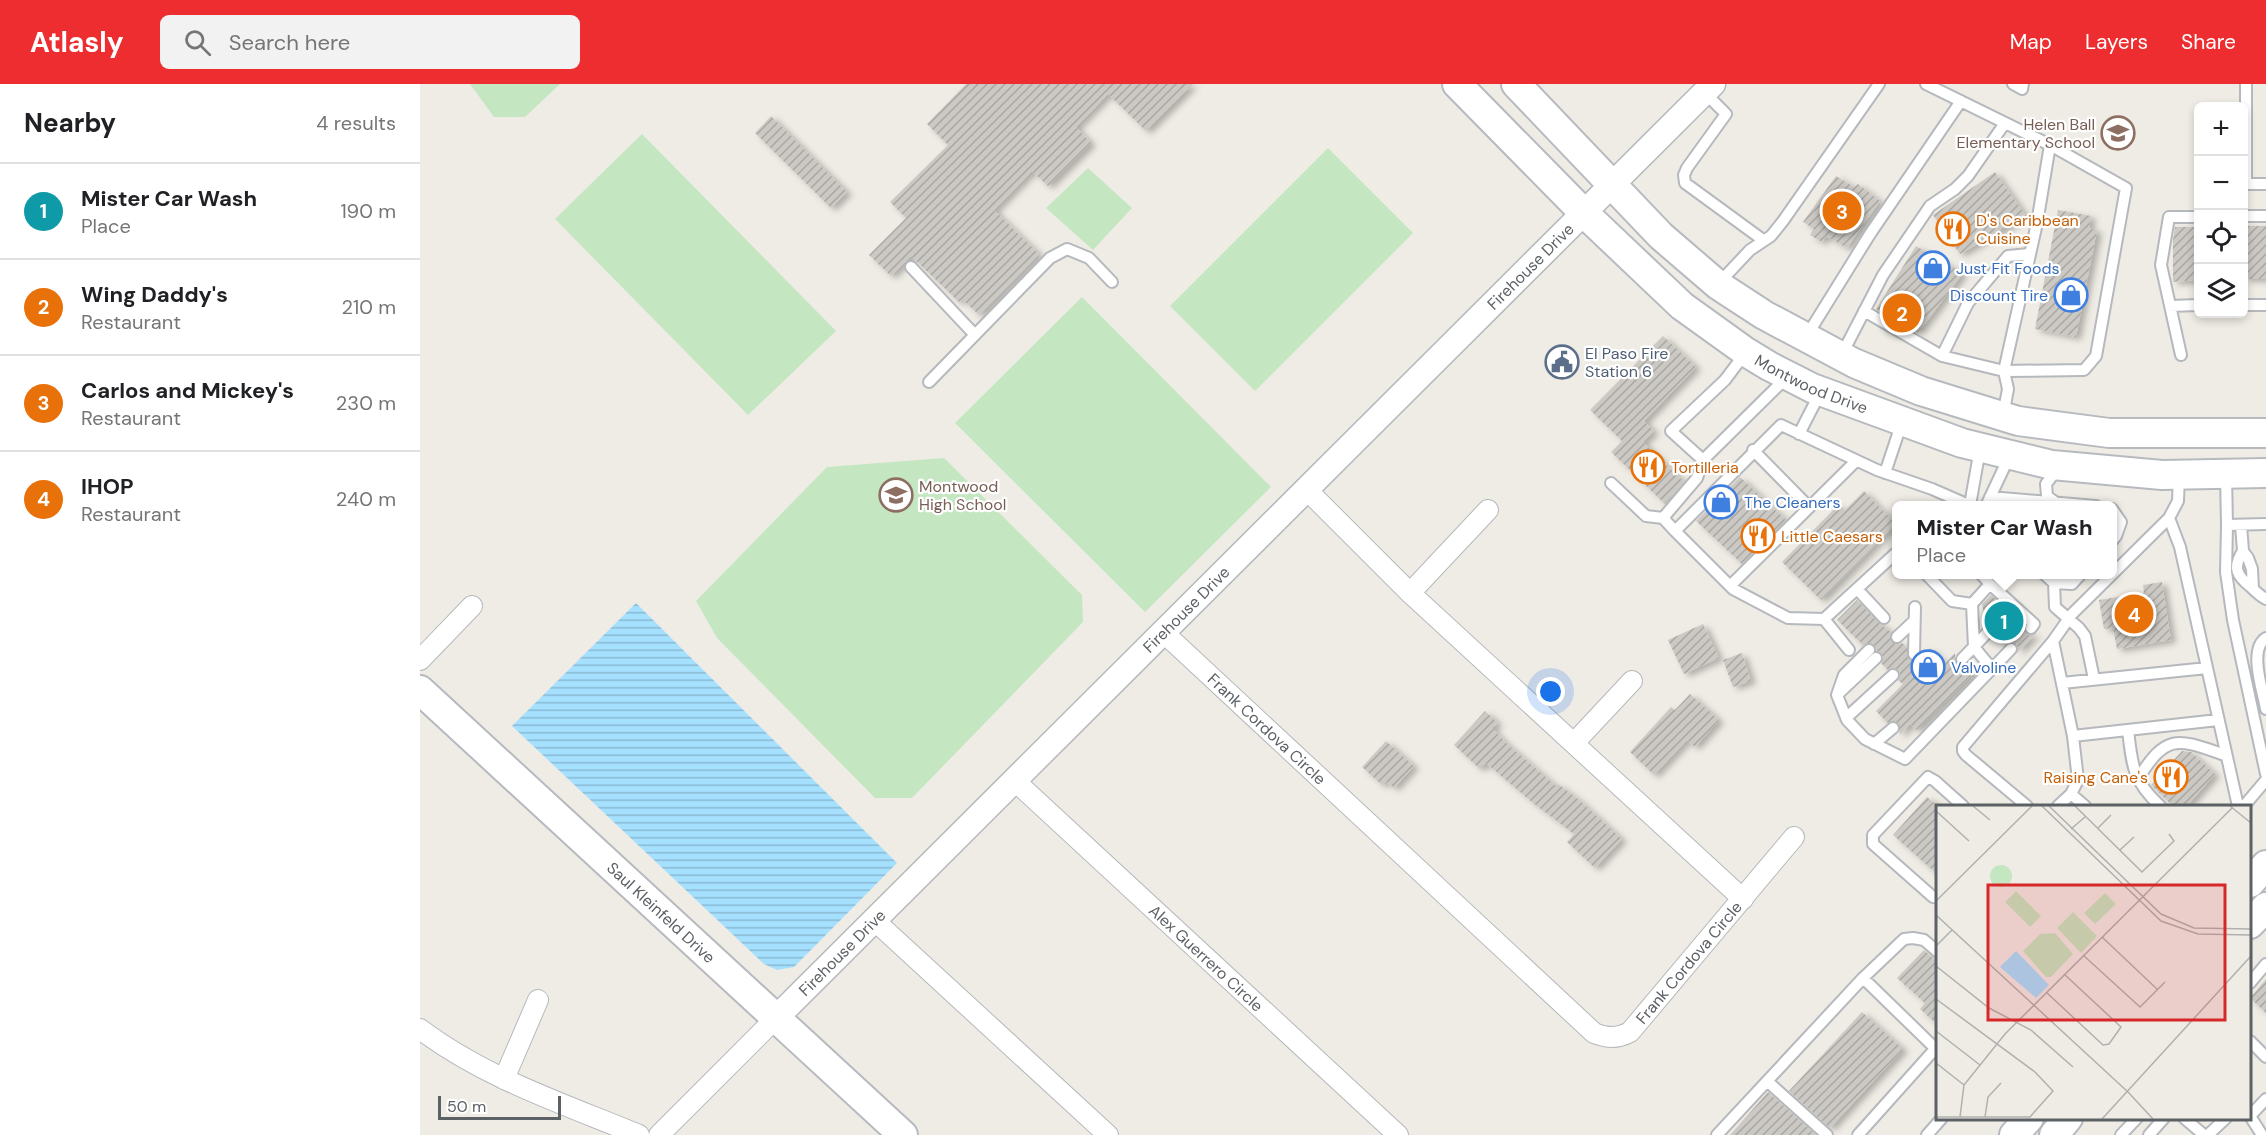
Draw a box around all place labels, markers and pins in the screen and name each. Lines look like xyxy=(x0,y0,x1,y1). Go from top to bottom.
place label: Helen Ball Elementary School xyxy=(1957,114,2095,153)
school or university icon: Helen Ball Elementary School xyxy=(2100,115,2136,151)
pin: 3 xyxy=(1822,188,1862,234)
place label: D's Caribbean Cuisine xyxy=(1976,210,2079,249)
restaurant icon: D's Caribbean Cuisine xyxy=(1935,211,1971,247)
shop icon: Just Fit Foods xyxy=(1915,250,1951,286)
place label: Just Fit Foods xyxy=(1956,258,2060,279)
shop icon: Discount Tire xyxy=(2053,277,2089,313)
place label: Discount Tire xyxy=(1950,285,2048,306)
pin: 2 xyxy=(1882,290,1922,336)
place label: El Paso Fire Station 6 xyxy=(1585,343,1668,382)
public building icon: El Paso Fire Station 6 xyxy=(1544,344,1580,380)
restaurant icon: Tortilleria xyxy=(1630,449,1666,485)
place label: Tortilleria xyxy=(1671,457,1739,478)
place label: Montwood High School xyxy=(919,476,1006,515)
school or university icon: Montwood High School xyxy=(878,477,914,513)
shop icon: The Cleaners xyxy=(1703,484,1739,520)
place label: The Cleaners xyxy=(1744,492,1841,513)
restaurant icon: Little Caesars xyxy=(1740,518,1776,554)
place label: Little Caesars xyxy=(1781,526,1883,547)
pin: 4 xyxy=(2114,592,2154,636)
pin: 1 xyxy=(1984,598,2024,644)
shop icon: Valvoline xyxy=(1910,649,1946,685)
place label: Valvoline xyxy=(1951,657,2016,678)
restaurant icon: Raising Cane's xyxy=(2153,759,2189,795)
place label: Raising Cane's xyxy=(2044,767,2148,788)

